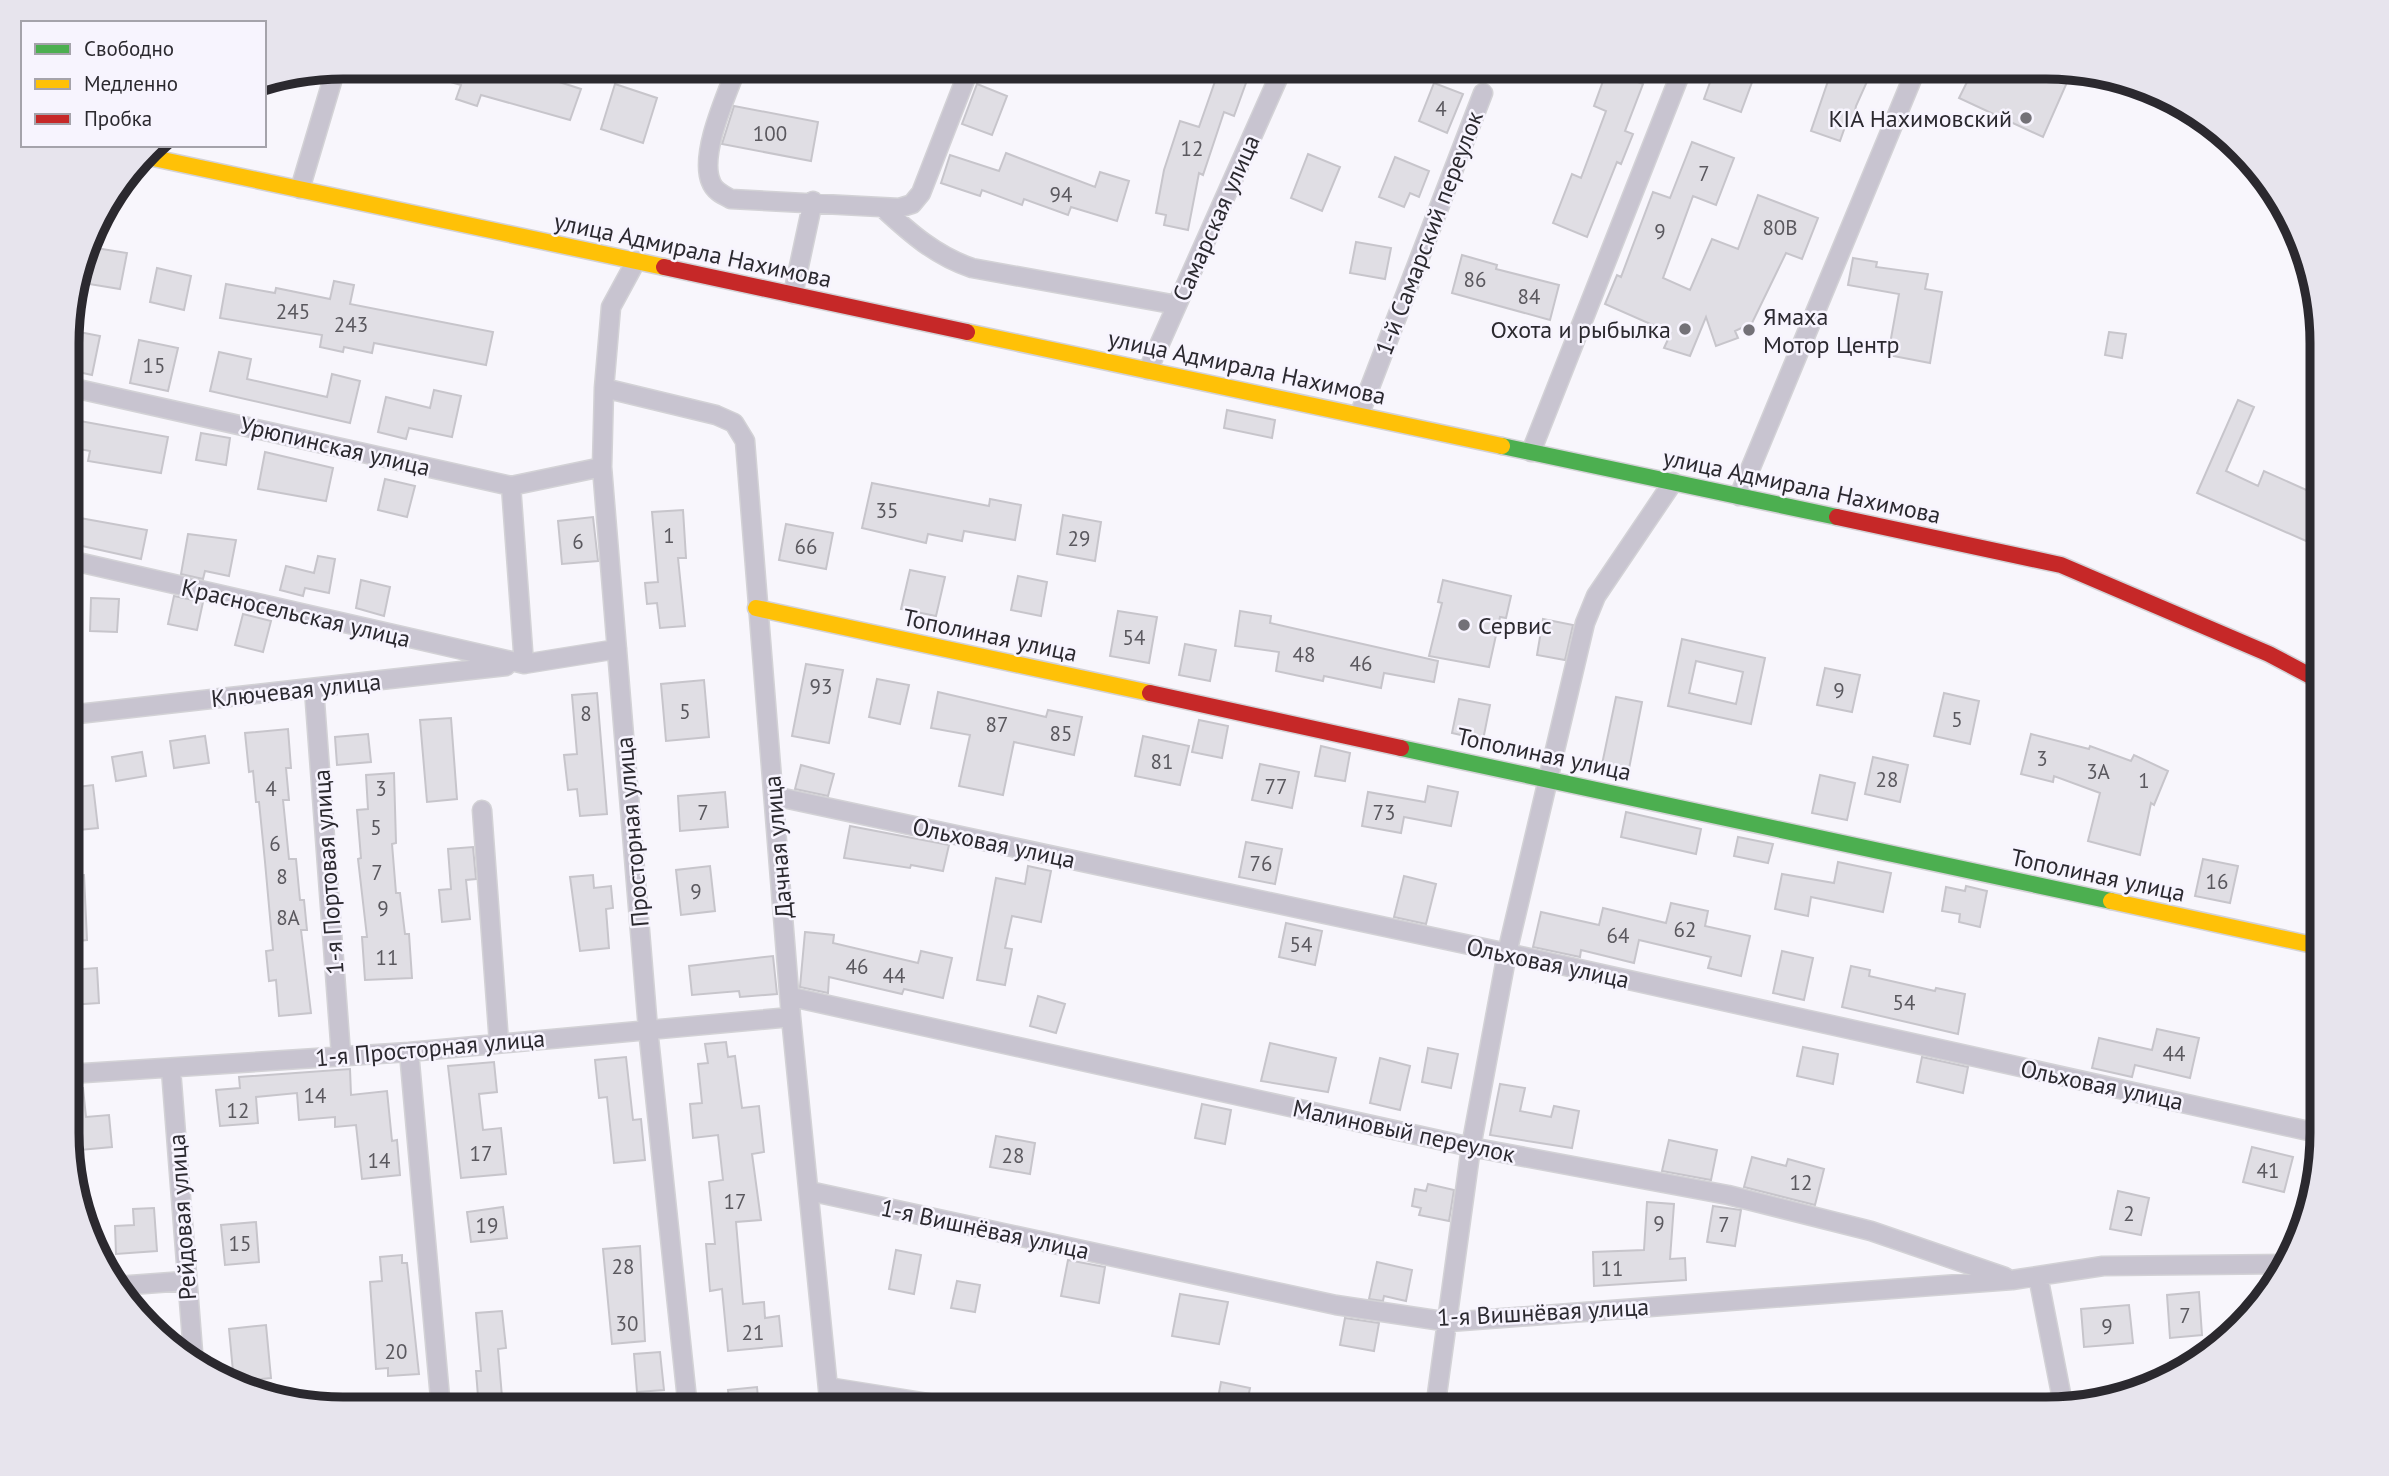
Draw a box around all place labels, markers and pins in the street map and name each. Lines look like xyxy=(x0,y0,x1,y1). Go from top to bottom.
place label: KIA Нахимовский xyxy=(1829,103,2012,134)
marker: KIA Нахимовский xyxy=(2018,110,2034,126)
place label: Ямаха Мотор Центр xyxy=(1763,301,1900,360)
place label: Охота и рыбылка xyxy=(1491,314,1671,345)
marker: Охота и рыбылка xyxy=(1677,321,1693,337)
marker: Ямаха Мотор Центр xyxy=(1741,322,1757,338)
place label: Сервис xyxy=(1478,610,1552,641)
marker: Сервис xyxy=(1456,617,1472,633)

